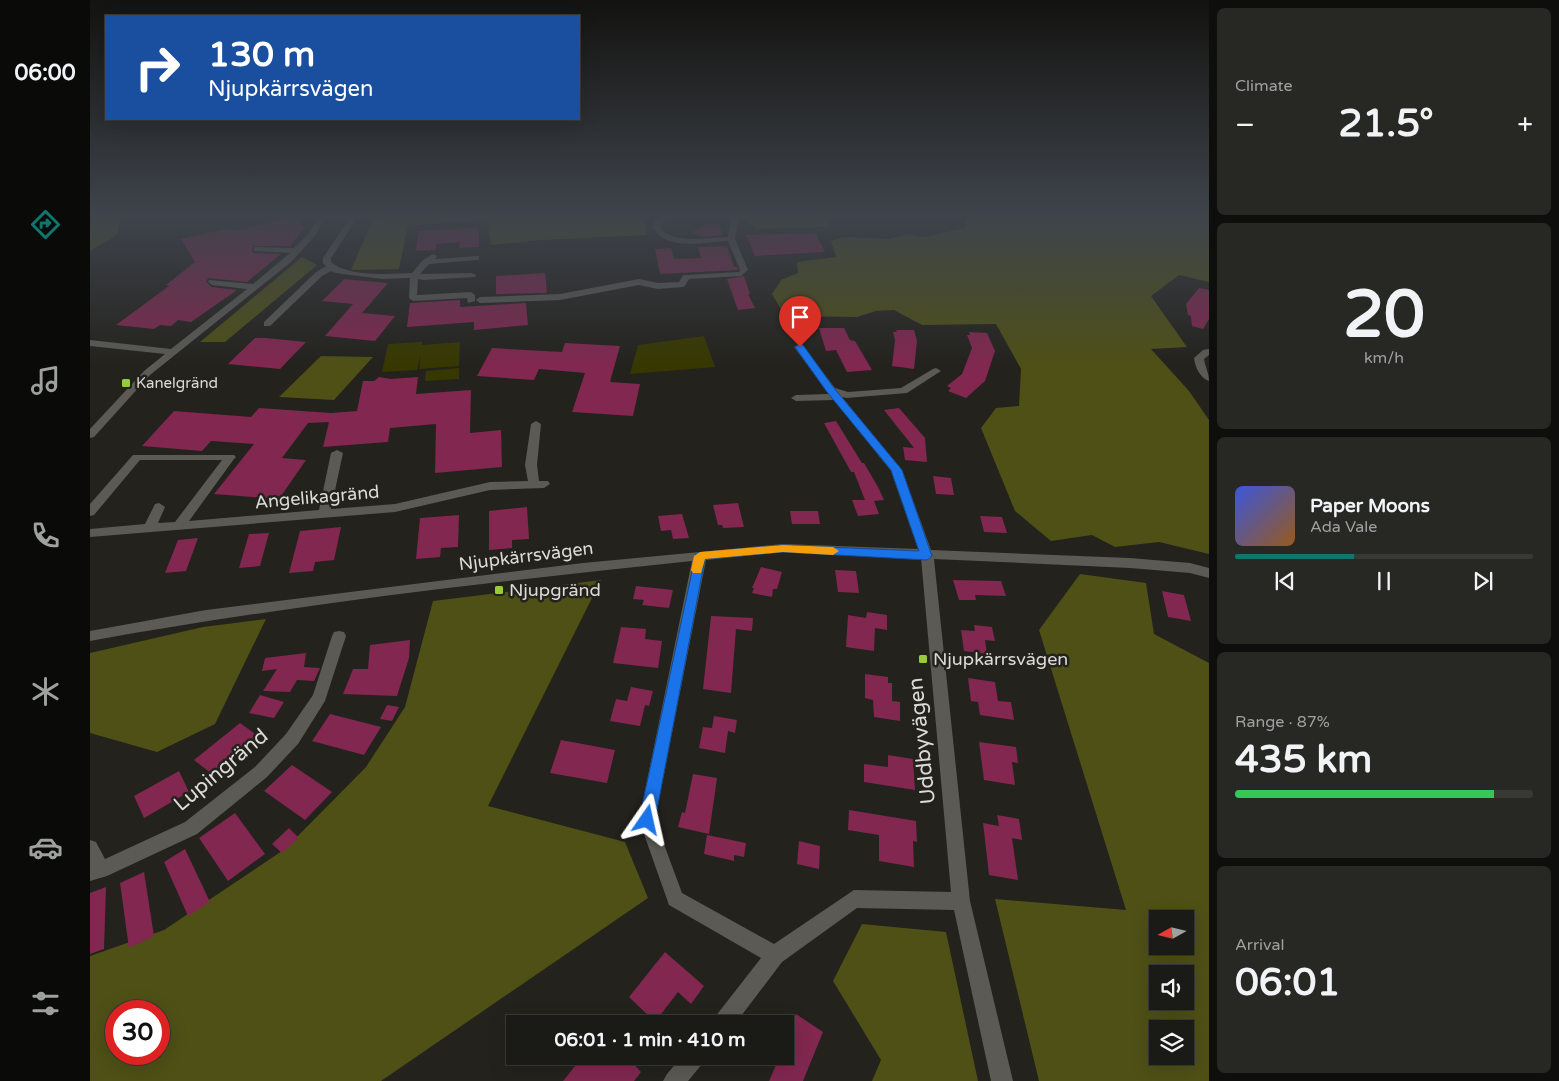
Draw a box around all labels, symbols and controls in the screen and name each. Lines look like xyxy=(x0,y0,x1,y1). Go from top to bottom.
text: 130 m xyxy=(208,34,315,76)
icon: right xyxy=(125,35,190,100)
text: 06:00 xyxy=(15,60,75,86)
text: Njupkärrsvägen xyxy=(208,76,373,102)
text: Climate xyxy=(1235,76,1293,96)
text: 21.5° xyxy=(1339,101,1434,147)
text: − xyxy=(1235,108,1255,142)
text: + xyxy=(1517,108,1533,142)
icon: directions xyxy=(28,207,63,242)
text: 20 xyxy=(1343,276,1425,355)
pin xyxy=(779,296,821,347)
icon: arrive xyxy=(786,303,814,331)
text: km/h xyxy=(1364,348,1404,368)
icon: music xyxy=(28,363,63,398)
place label: Kanelgränd xyxy=(136,374,218,392)
marker: Kanelgränd xyxy=(120,377,132,389)
street label: Angelikagränd xyxy=(254,481,380,513)
text: Paper Moons xyxy=(1310,495,1430,517)
text: Ada Vale xyxy=(1310,517,1377,537)
icon: phone xyxy=(28,518,63,553)
street label: Njupkärrsvägen xyxy=(457,537,595,575)
icon: previous xyxy=(1271,567,1299,595)
icon: pause xyxy=(1370,567,1398,595)
icon: next xyxy=(1469,567,1497,595)
place label: Njupgränd xyxy=(509,579,601,601)
marker: Njupgränd xyxy=(493,584,505,596)
place label: Njupkärrsvägen xyxy=(933,648,1068,670)
marker: Njupkärrsvägen xyxy=(917,653,929,665)
icon: climate xyxy=(28,674,63,709)
street label: Uddbyvägen xyxy=(903,676,941,806)
text: Range · 87% xyxy=(1235,712,1330,732)
street label: Lupingränd xyxy=(169,723,273,817)
text: 435 km xyxy=(1235,737,1372,783)
position arrow xyxy=(620,793,672,845)
icon: car xyxy=(28,830,63,865)
north arrow xyxy=(1149,910,1194,955)
map controls xyxy=(1149,910,1194,1065)
text: Arrival xyxy=(1235,935,1284,955)
text: 06:01 xyxy=(1235,960,1340,1006)
button: sound xyxy=(1149,965,1194,1010)
icon: filters xyxy=(28,986,63,1021)
speed limit sign: 30 xyxy=(105,1000,170,1065)
button: layers xyxy=(1149,1020,1194,1065)
text: 06:01 · 1 min · 410 m xyxy=(554,1029,746,1051)

